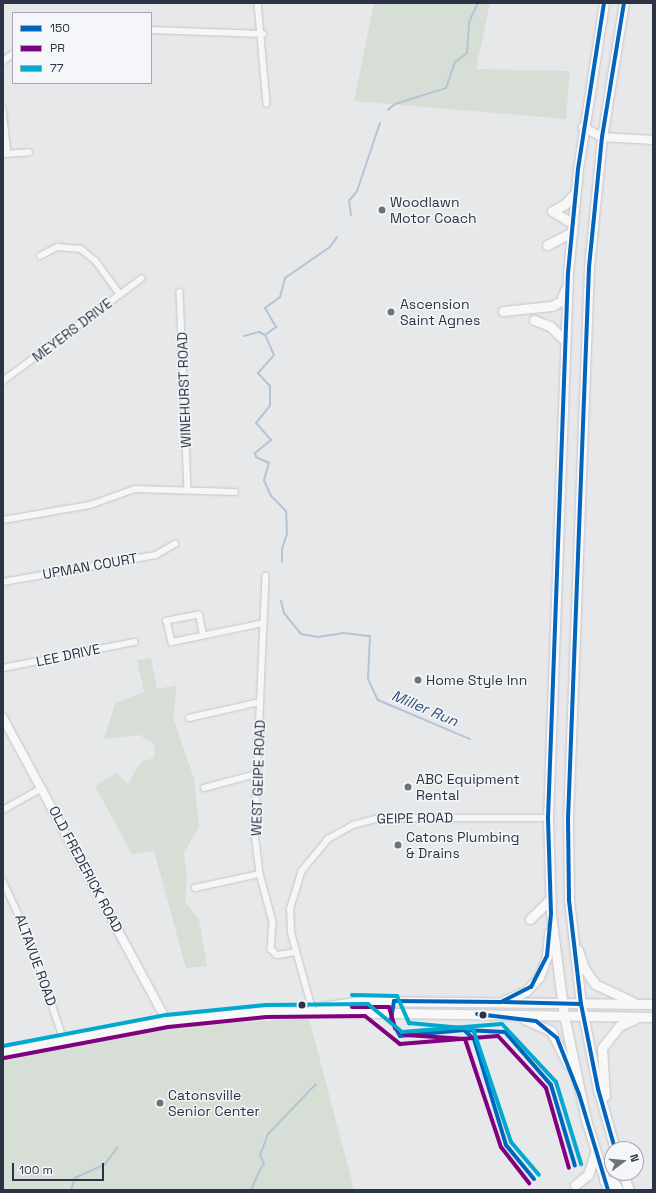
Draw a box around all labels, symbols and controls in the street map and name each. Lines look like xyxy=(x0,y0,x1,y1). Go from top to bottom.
legend xyxy=(12,12,152,84)
text: 150 xyxy=(50,20,70,36)
text: PR xyxy=(50,40,65,56)
text: 77 xyxy=(50,60,64,76)
place label: Woodlawn Motor Coach xyxy=(390,194,477,226)
marker: Woodlawn Motor Coach xyxy=(377,205,387,215)
street label: MEYERS DRIVE xyxy=(29,295,115,365)
place label: Ascension Saint Agnes xyxy=(400,296,481,328)
marker: Ascension Saint Agnes xyxy=(385,306,397,318)
street label: WINEHURST ROAD xyxy=(174,332,194,448)
street label: UPMAN COURT xyxy=(41,549,139,583)
street label: LEE DRIVE xyxy=(34,640,102,670)
place label: Home Style Inn xyxy=(426,672,527,688)
marker: Home Style Inn xyxy=(413,675,423,685)
water label: Miller Run xyxy=(389,686,461,730)
street label: WEST GEIPE ROAD xyxy=(248,719,268,837)
place label: ABC Equipment Rental xyxy=(416,771,520,804)
marker: ABC Equipment Rental xyxy=(403,782,413,792)
street label: OLD FREDERICK ROAD xyxy=(46,803,126,935)
street label: GEIPE ROAD xyxy=(377,809,453,827)
place label: Catons Plumbing & Drains xyxy=(406,829,519,862)
marker: Catons Plumbing & Drains xyxy=(393,840,403,850)
street label: ALTAVUE ROAD xyxy=(12,912,60,1008)
unlabelled marker xyxy=(297,1000,307,1010)
unlabelled marker xyxy=(478,1010,488,1020)
place label: Catonsville Senior Center xyxy=(168,1087,260,1120)
marker: Catonsville Senior Center xyxy=(155,1098,165,1108)
north arrow xyxy=(604,1141,644,1181)
text: N xyxy=(627,1152,642,1163)
scale bar xyxy=(14,1155,106,1181)
text: 100 m xyxy=(19,1162,53,1178)

